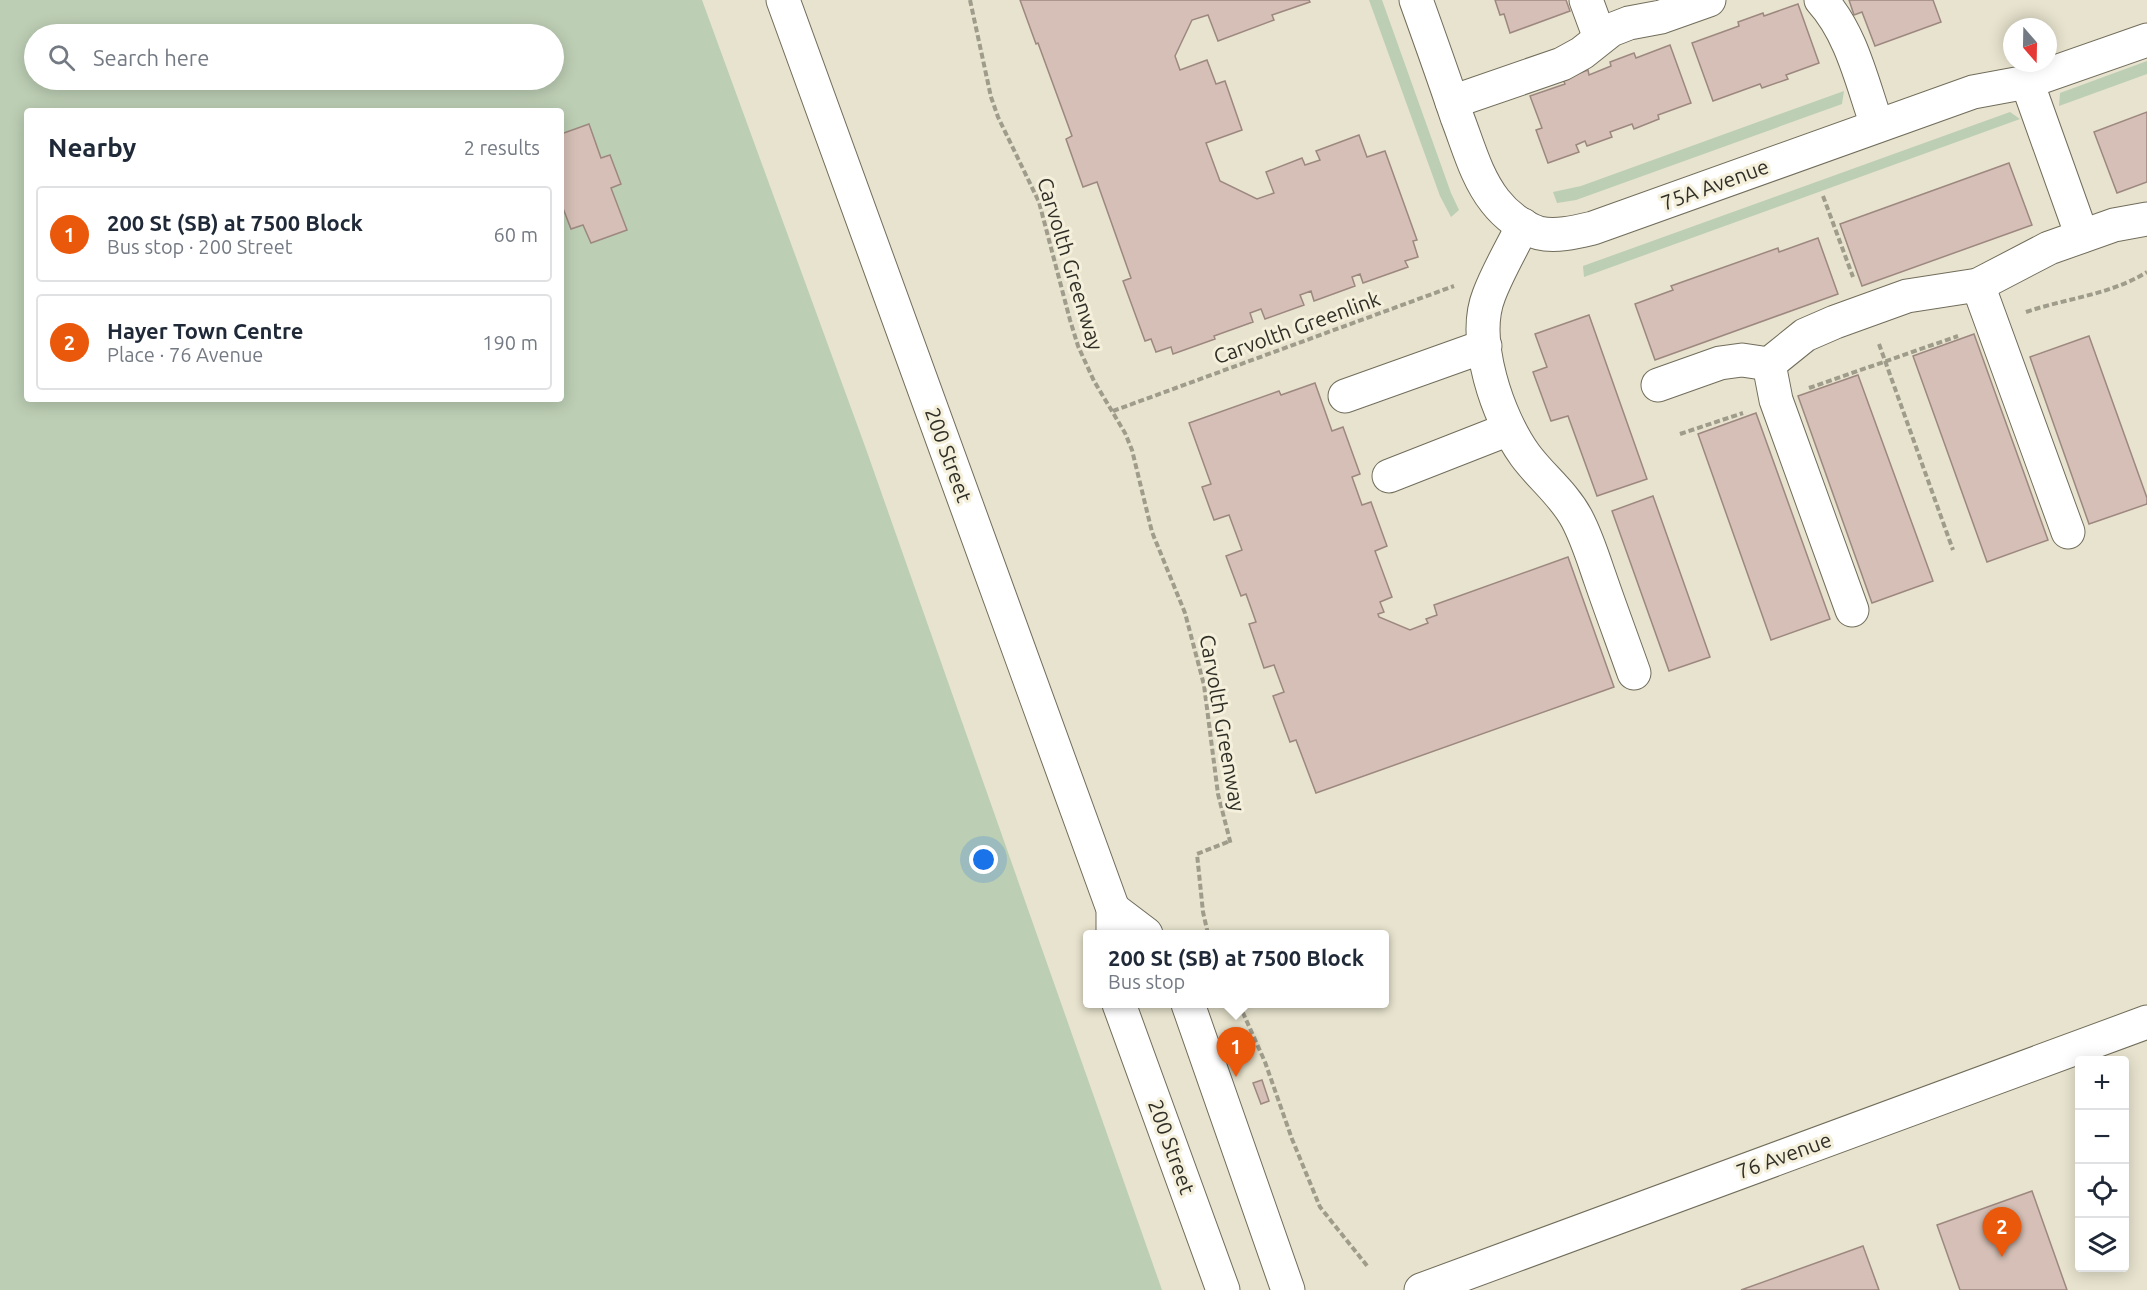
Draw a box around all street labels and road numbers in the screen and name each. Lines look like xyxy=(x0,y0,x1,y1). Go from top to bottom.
street label: 75A Avenue xyxy=(1658,153,1772,215)
street label: Carvolth Greenway xyxy=(1033,174,1109,353)
street label: Carvolth Greenlink xyxy=(1210,286,1384,368)
street label: 200 Street xyxy=(921,404,977,505)
street label: Carvolth Greenway xyxy=(1196,632,1250,813)
street label: 200 Street xyxy=(1144,1096,1200,1197)
street label: 76 Avenue xyxy=(1733,1127,1834,1183)

